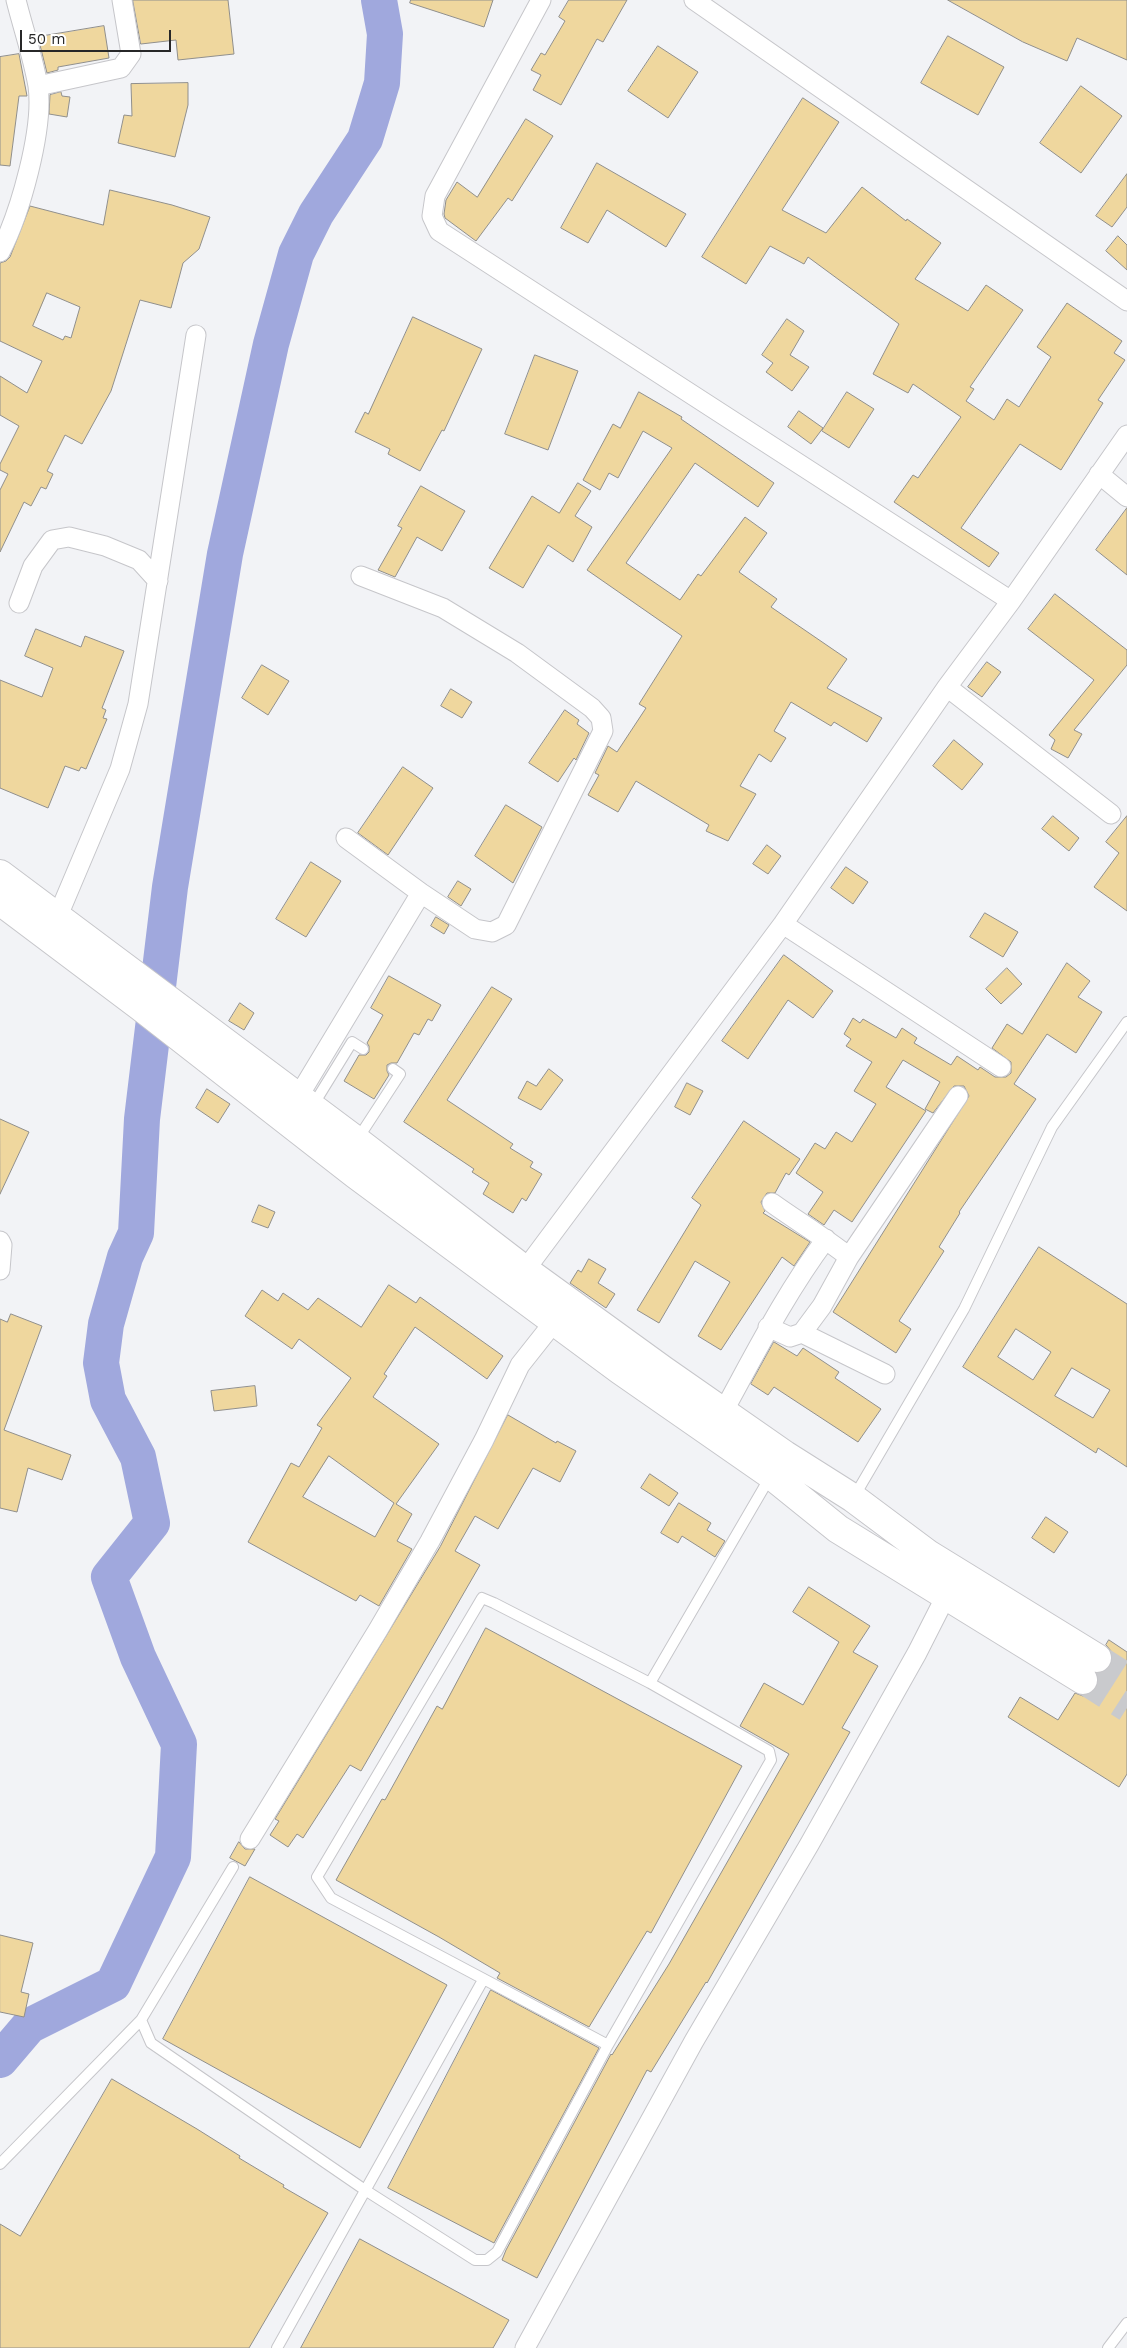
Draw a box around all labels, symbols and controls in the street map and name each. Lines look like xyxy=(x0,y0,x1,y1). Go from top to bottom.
scale bar xyxy=(22,20,174,52)
text: 50 m xyxy=(28,30,65,48)

